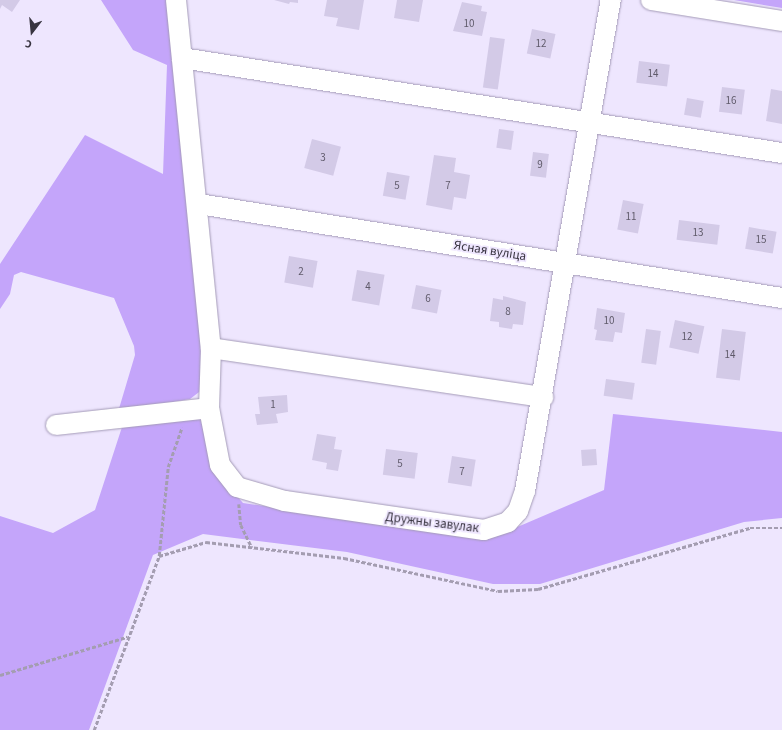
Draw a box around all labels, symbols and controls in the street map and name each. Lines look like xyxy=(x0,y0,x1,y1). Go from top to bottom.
north arrow xyxy=(12,12,52,52)
house number: 10 xyxy=(464,17,474,31)
text: С xyxy=(23,36,34,52)
house number: 12 xyxy=(536,37,546,51)
house number: 14 xyxy=(648,67,658,81)
house number: 16 xyxy=(726,94,736,108)
house number: 3 xyxy=(320,151,326,165)
house number: 9 xyxy=(537,158,543,172)
house number: 5 xyxy=(394,179,400,193)
house number: 7 xyxy=(445,179,451,193)
house number: 11 xyxy=(626,210,636,224)
house number: 13 xyxy=(693,226,703,240)
house number: 15 xyxy=(756,233,766,247)
street label: Ясная вуліца xyxy=(453,238,527,264)
house number: 2 xyxy=(298,265,304,279)
house number: 4 xyxy=(365,280,371,294)
house number: 6 xyxy=(425,292,431,306)
house number: 8 xyxy=(505,305,511,319)
house number: 10 xyxy=(604,314,614,328)
house number: 12 xyxy=(682,330,692,344)
house number: 14 xyxy=(725,348,735,362)
house number: 1 xyxy=(270,398,276,412)
house number: 5 xyxy=(397,457,403,471)
house number: 7 xyxy=(459,465,465,479)
street label: Дружны завулак xyxy=(384,510,480,536)

